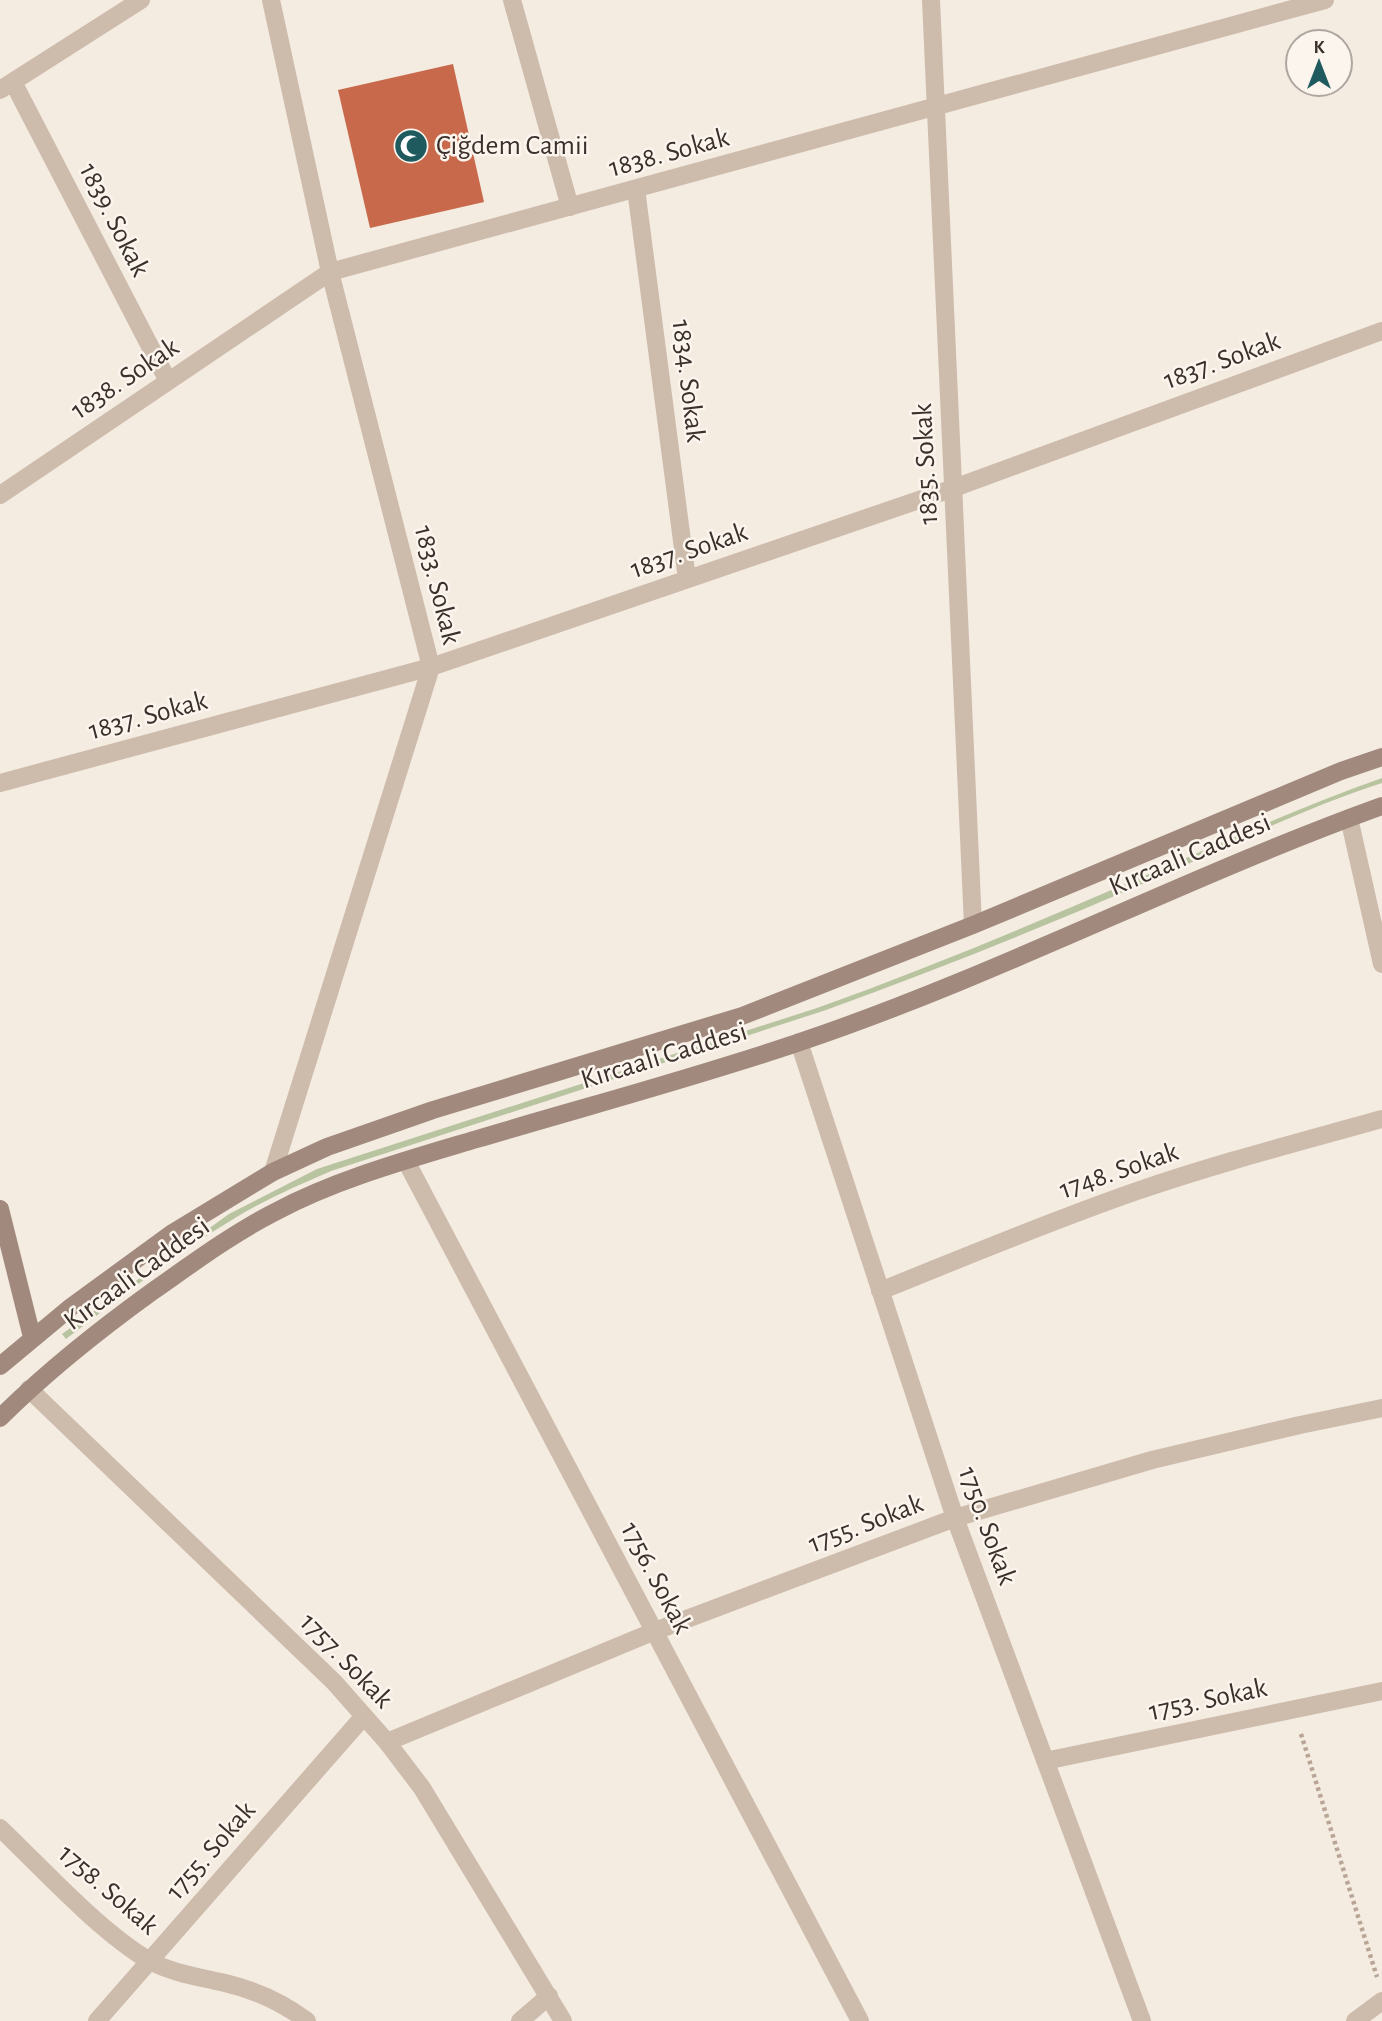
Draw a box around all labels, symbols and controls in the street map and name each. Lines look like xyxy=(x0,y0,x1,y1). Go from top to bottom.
north arrow xyxy=(1284,28,1354,98)
text: K xyxy=(1313,38,1325,57)
street label: 1838. Sokak xyxy=(606,123,732,182)
mosque icon: Çiğdem Camii xyxy=(392,127,430,165)
place label: Çiğdem Camii xyxy=(436,132,589,160)
street label: 1839. Sokak xyxy=(74,159,154,281)
street label: 1834. Sokak xyxy=(667,318,709,444)
street label: 1837. Sokak xyxy=(1160,327,1284,395)
street label: 1838. Sokak xyxy=(66,333,184,425)
street label: 1835. Sokak xyxy=(909,402,943,525)
street label: 1837. Sokak xyxy=(627,518,751,584)
street label: 1833. Sokak xyxy=(409,523,465,647)
street label: 1837. Sokak xyxy=(86,687,211,745)
street label: Kırcaali Caddesi xyxy=(1105,808,1275,902)
street label: Kırcaali Caddesi xyxy=(578,1017,750,1095)
street label: 1748. Sokak xyxy=(1056,1138,1182,1204)
street label: Kırcaali Caddesi xyxy=(59,1212,215,1336)
street label: 1750. Sokak xyxy=(953,1463,1021,1589)
street label: 1755. Sokak xyxy=(805,1489,927,1559)
street label: 1756. Sokak xyxy=(615,1518,697,1638)
street label: 1757. Sokak xyxy=(294,1608,398,1714)
street label: 1753. Sokak xyxy=(1146,1674,1270,1726)
street label: 1755. Sokak xyxy=(161,1796,261,1905)
street label: 1758. Sokak xyxy=(53,1840,163,1941)

